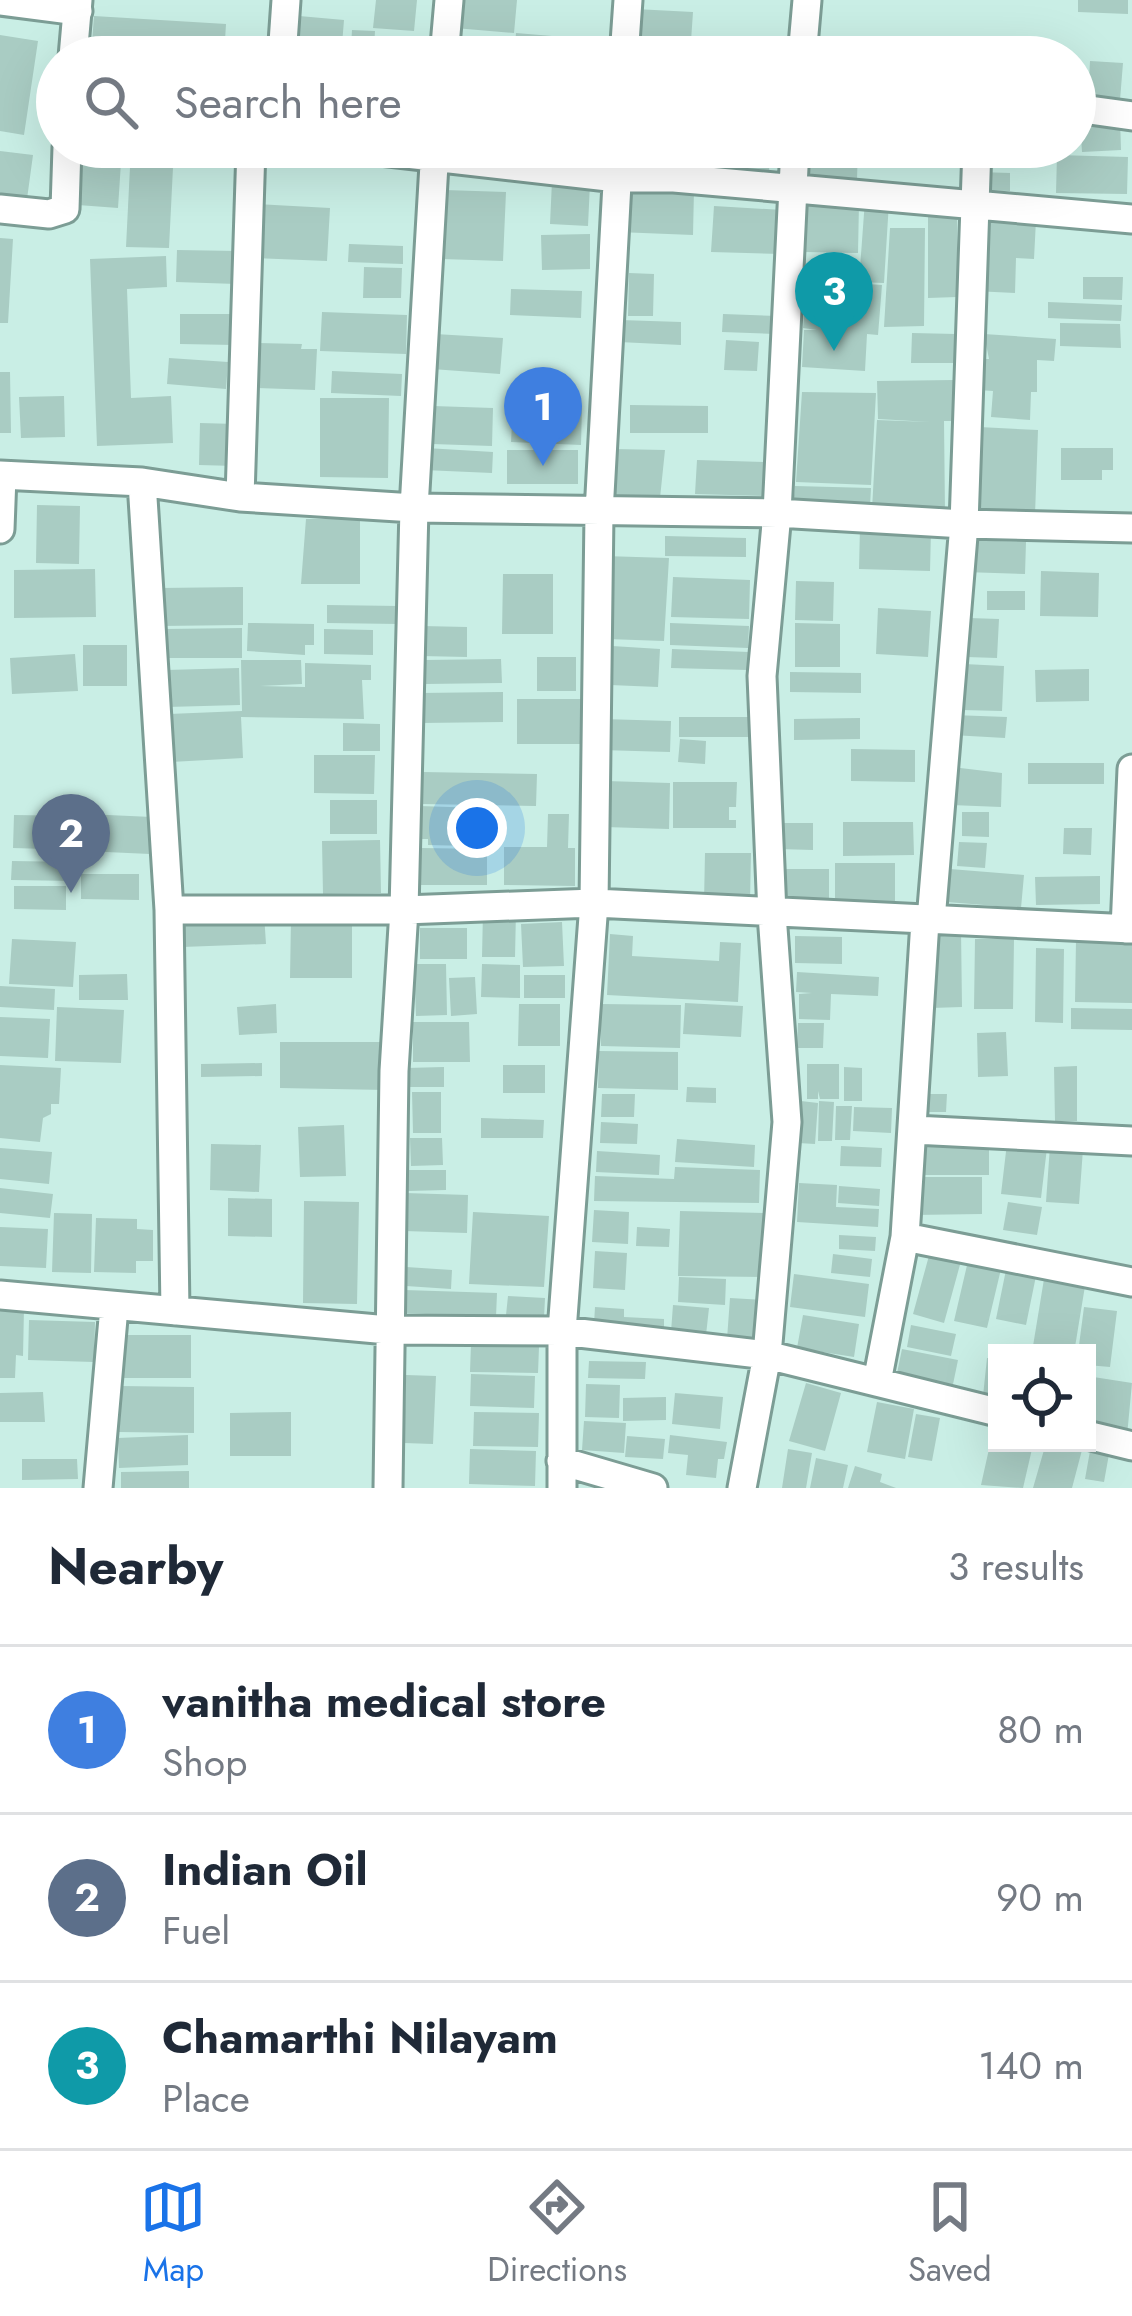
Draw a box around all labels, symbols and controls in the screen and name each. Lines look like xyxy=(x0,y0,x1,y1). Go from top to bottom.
search box xyxy=(36,36,1096,168)
icon: search xyxy=(78,69,144,135)
text: Search here xyxy=(174,70,402,135)
pin: 3 xyxy=(795,252,873,351)
pin: 1 xyxy=(504,367,582,466)
pin: 2 xyxy=(32,794,110,893)
your location xyxy=(447,798,507,858)
map controls xyxy=(988,1344,1096,1452)
button: locate xyxy=(988,1344,1096,1452)
text: Nearby xyxy=(48,1529,223,1603)
text: 3 results xyxy=(948,1538,1084,1595)
text: vanitha medical store xyxy=(162,1669,606,1734)
text: 1 xyxy=(77,1701,97,1758)
text: 80 m xyxy=(997,1701,1084,1758)
text: Shop xyxy=(162,1734,247,1791)
text: Indian Oil xyxy=(162,1837,368,1902)
text: 2 xyxy=(74,1869,100,1926)
text: 90 m xyxy=(996,1869,1084,1926)
text: Fuel xyxy=(162,1902,230,1959)
text: Chamarthi Nilayam xyxy=(162,2005,558,2070)
text: 3 xyxy=(75,2037,99,2094)
text: 140 m xyxy=(978,2037,1084,2094)
text: Place xyxy=(162,2070,250,2127)
tab: Map xyxy=(140,2174,206,2293)
tab: Directions xyxy=(487,2174,627,2293)
tab: Saved xyxy=(908,2174,992,2293)

